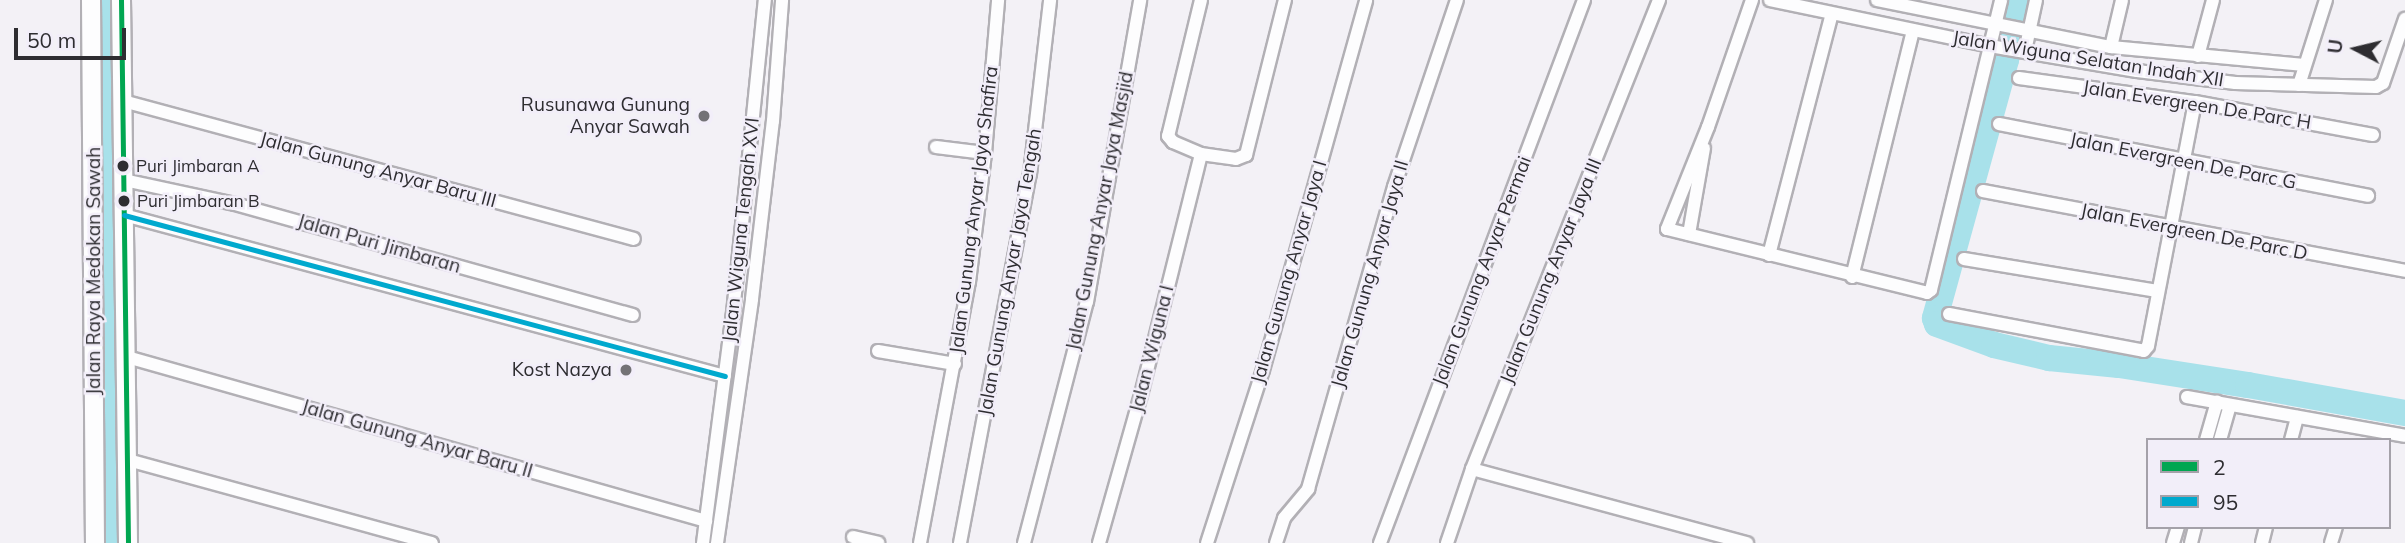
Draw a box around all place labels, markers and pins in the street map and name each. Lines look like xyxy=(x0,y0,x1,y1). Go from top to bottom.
place label: Rusunawa Gunung Anyar Sawah xyxy=(521,94,690,138)
marker: Rusunawa Gunung Anyar Sawah xyxy=(696,108,712,124)
place label: Puri Jimbaran A xyxy=(136,156,260,176)
marker: Puri Jimbaran A xyxy=(116,159,130,173)
place label: Puri Jimbaran B xyxy=(137,191,260,211)
marker: Puri Jimbaran B xyxy=(117,194,131,208)
place label: Kost Nazya xyxy=(512,359,612,381)
marker: Kost Nazya xyxy=(618,362,634,378)

